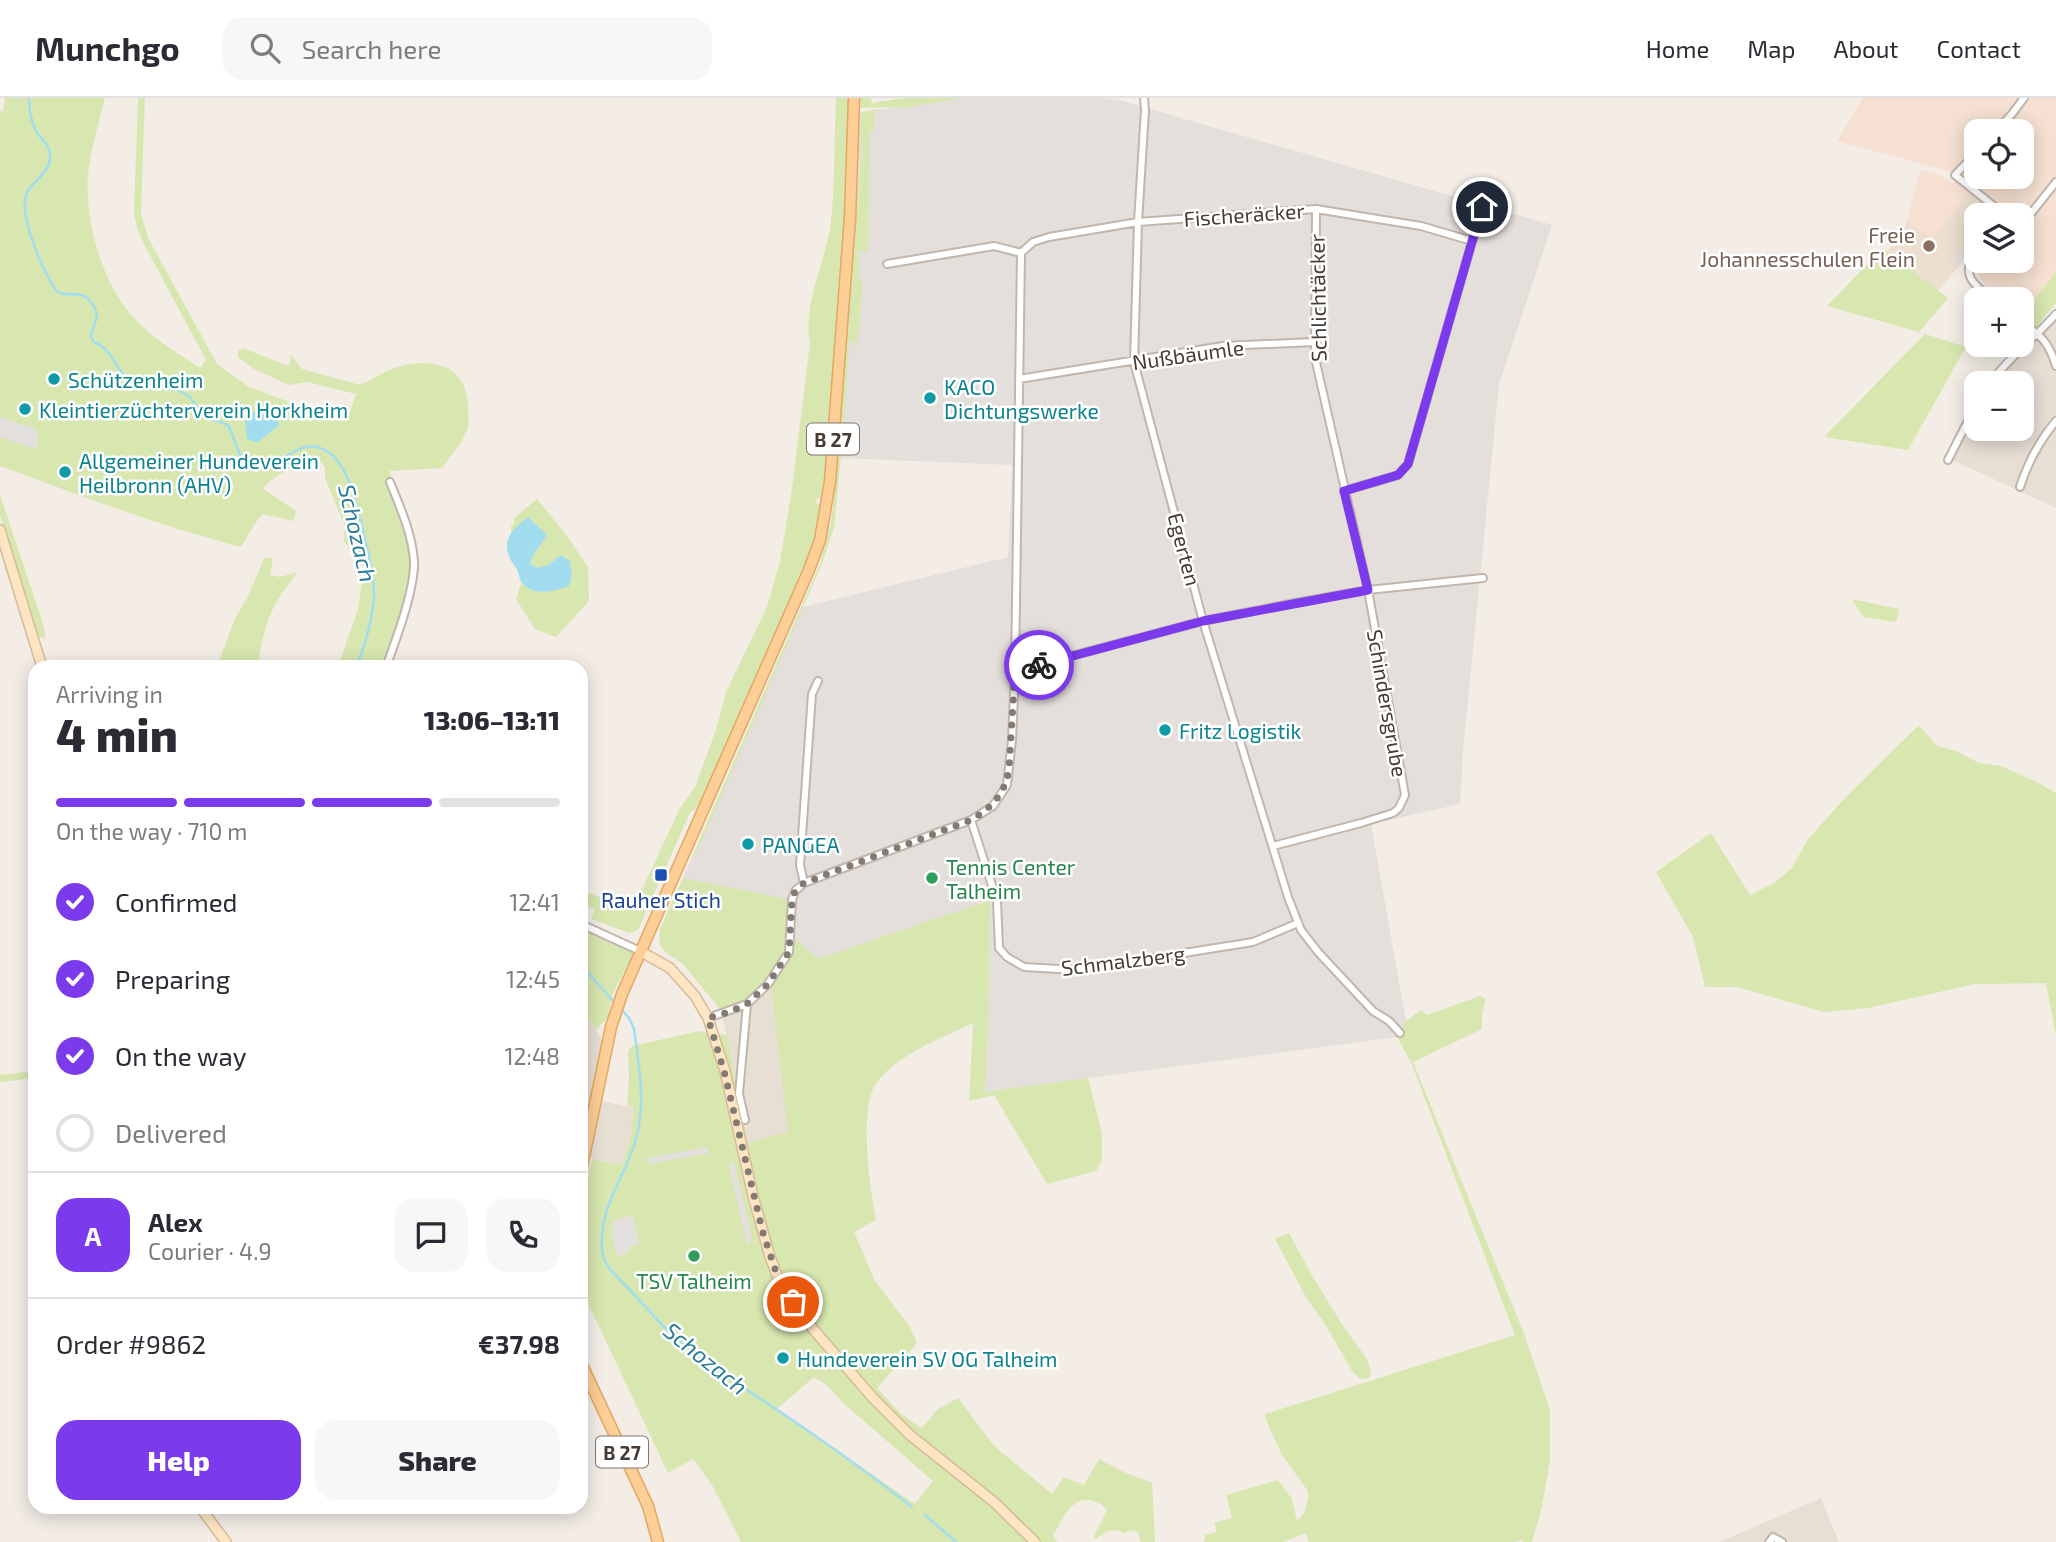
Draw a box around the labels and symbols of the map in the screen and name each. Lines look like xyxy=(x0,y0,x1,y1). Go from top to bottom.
pin xyxy=(1452,177,1512,237)
street label: Fischeräcker xyxy=(1183,197,1306,231)
place label: Freie Johannesschulen Flein xyxy=(1700,222,1915,271)
street label: Schlichtäcker xyxy=(1303,233,1331,362)
marker: Freie Johannesschulen Flein xyxy=(1921,238,1937,254)
street label: Nußbäumle xyxy=(1131,334,1245,374)
place label: Schützenheim xyxy=(68,367,203,392)
marker: Schützenheim xyxy=(46,371,62,387)
place label: KACO Dichtungswerke xyxy=(944,374,1099,423)
marker: KACO Dichtungswerke xyxy=(922,390,938,406)
place label: Kleintierzüchterverein Horkheim xyxy=(39,397,348,422)
marker: Kleintierzüchterverein Horkheim xyxy=(17,401,33,417)
road number: B 27 xyxy=(807,424,859,454)
place label: Allgemeiner Hundeverein Heilbronn (AHV) xyxy=(79,448,319,497)
marker: Allgemeiner Hundeverein Heilbronn (AHV) xyxy=(57,464,73,480)
water label: Schozach xyxy=(333,481,383,585)
street label: Egerten xyxy=(1163,510,1207,588)
street label: Schindersgrube xyxy=(1363,627,1413,779)
courier xyxy=(1004,630,1074,700)
place label: Fritz Logistik xyxy=(1179,718,1301,743)
marker: Fritz Logistik xyxy=(1157,722,1173,738)
place label: PANGEA xyxy=(762,832,840,857)
marker: PANGEA xyxy=(740,836,756,852)
place label: Tennis Center Talheim xyxy=(946,854,1076,903)
marker: Rauher Stich xyxy=(653,867,669,883)
marker: Tennis Center Talheim xyxy=(924,870,940,886)
place label: Rauher Stich xyxy=(601,887,721,912)
street label: Schmalzberg xyxy=(1060,940,1187,980)
marker: TSV Talheim xyxy=(686,1248,702,1264)
place label: TSV Talheim xyxy=(636,1268,752,1293)
pin xyxy=(763,1272,823,1332)
water label: Schozach xyxy=(659,1316,753,1400)
place label: Hundeverein SV OG Talheim xyxy=(797,1346,1057,1371)
marker: Hundeverein SV OG Talheim xyxy=(775,1350,791,1366)
road number: B 27 xyxy=(596,1436,648,1468)

